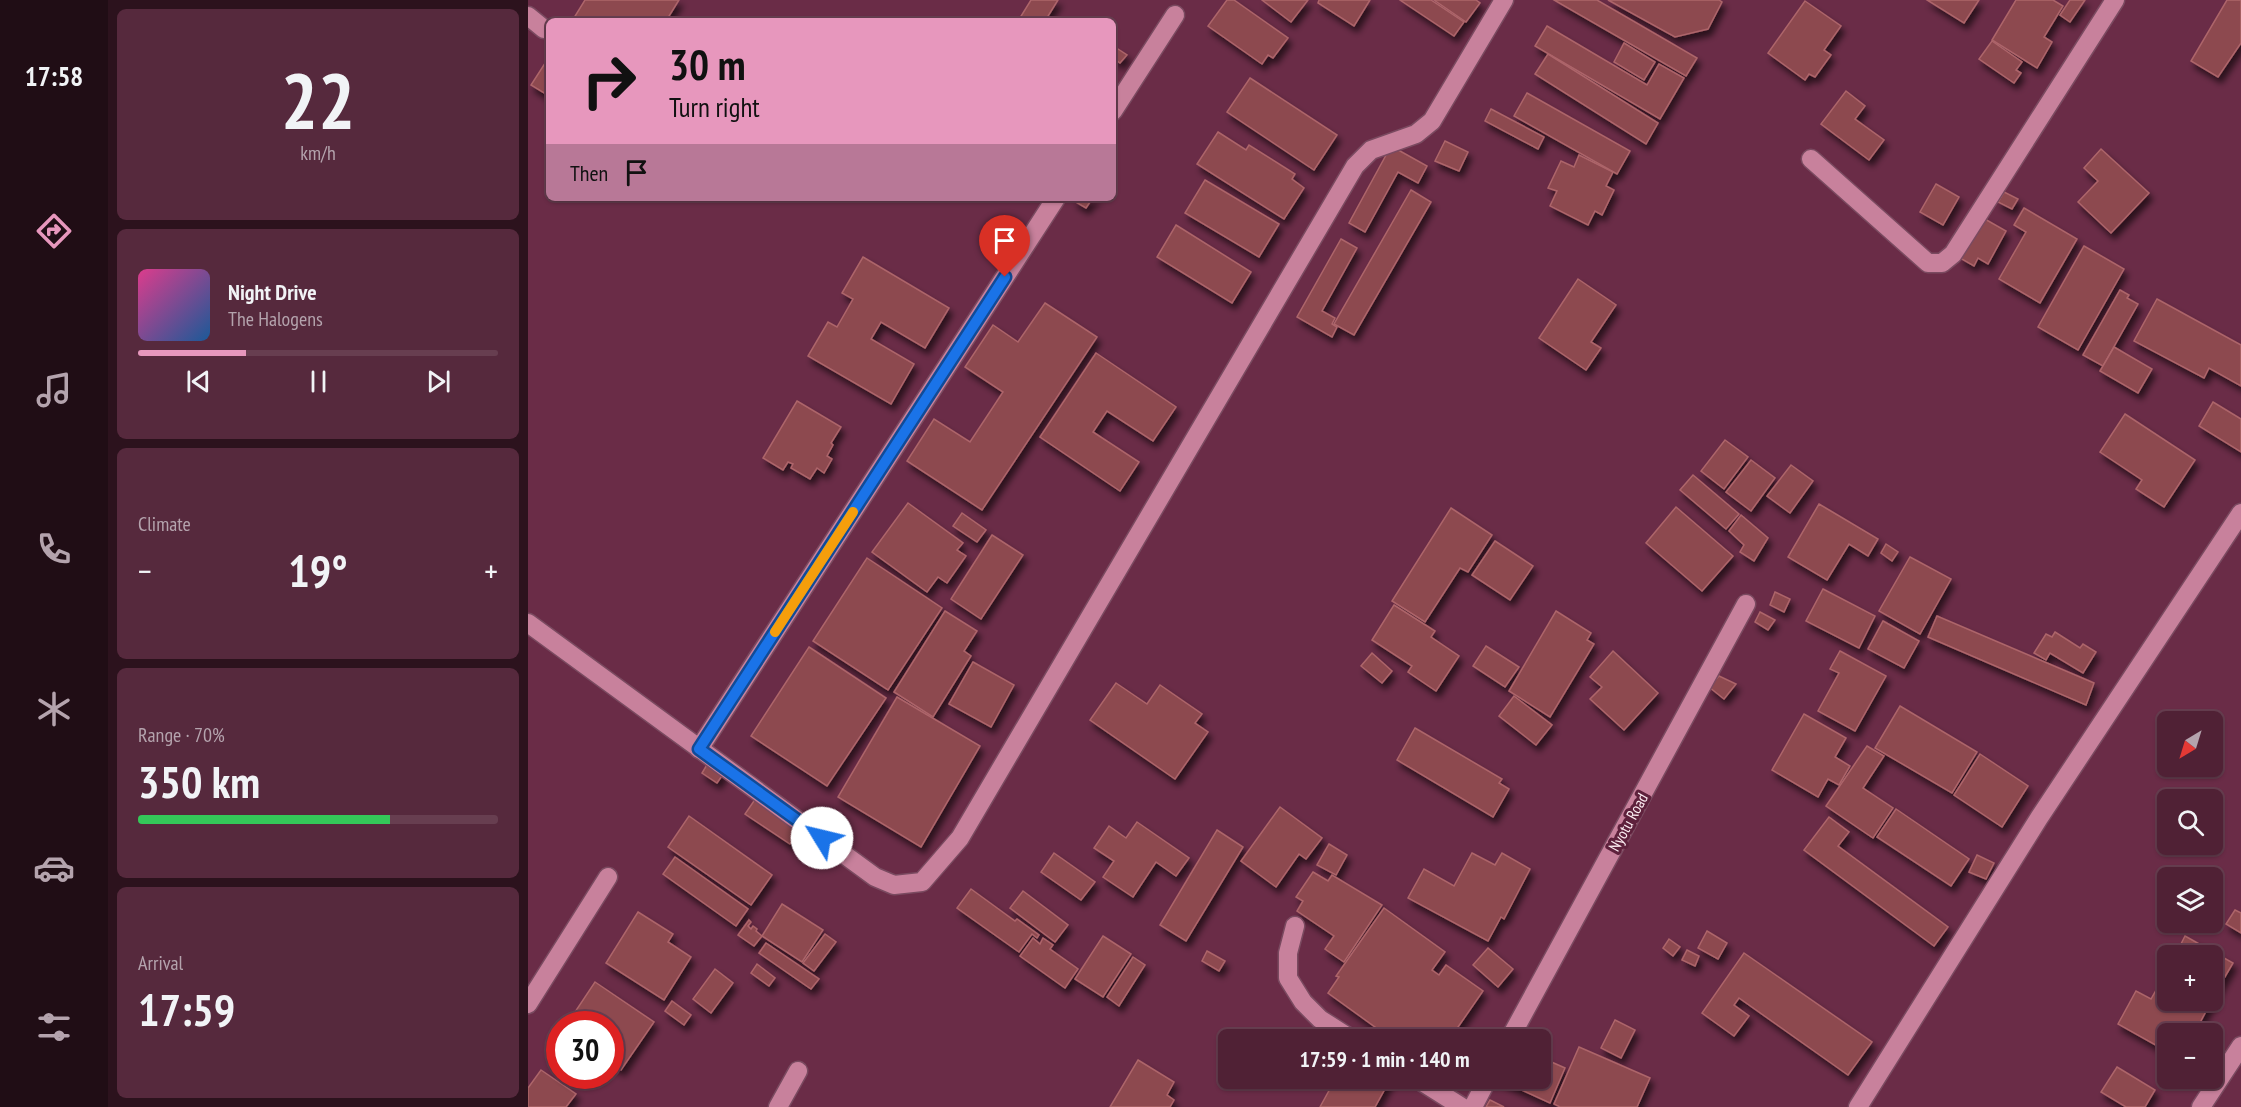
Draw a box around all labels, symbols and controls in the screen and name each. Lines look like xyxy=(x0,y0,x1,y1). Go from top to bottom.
text: 30 m xyxy=(669,37,746,92)
icon: right xyxy=(570,42,648,120)
text: 22 xyxy=(281,50,355,151)
text: 17:58 xyxy=(25,59,83,93)
text: Turn right xyxy=(669,90,760,124)
text: km/h xyxy=(300,140,336,166)
icon: arrive xyxy=(620,156,653,189)
text: Then xyxy=(570,159,608,187)
icon: directions xyxy=(33,210,75,252)
pin xyxy=(979,215,1030,277)
icon: arrive xyxy=(988,224,1021,257)
text: Night Drive xyxy=(228,278,317,306)
text: The Halogens xyxy=(228,306,323,332)
icon: previous xyxy=(182,365,215,398)
icon: pause xyxy=(302,365,335,398)
icon: next xyxy=(422,365,455,398)
icon: music xyxy=(33,369,75,411)
text: Climate xyxy=(138,511,191,537)
icon: phone xyxy=(33,528,75,570)
text: 19° xyxy=(288,541,348,599)
text: − xyxy=(138,549,152,592)
text: + xyxy=(484,549,498,592)
icon: climate xyxy=(33,688,75,730)
north arrow xyxy=(2157,711,2223,777)
map controls xyxy=(2157,711,2223,1089)
text: Range · 70% xyxy=(138,722,225,748)
text: 350 km xyxy=(138,752,260,810)
street label: Nyotu Road xyxy=(1604,789,1652,855)
button: search xyxy=(2157,789,2223,855)
position arrow xyxy=(790,806,854,870)
icon: car xyxy=(33,847,75,889)
button: layers xyxy=(2157,867,2223,933)
button: + xyxy=(2157,945,2223,1011)
text: Arrival xyxy=(138,950,183,976)
text: 17:59 xyxy=(138,980,235,1038)
icon: filters xyxy=(33,1006,75,1048)
speed limit sign: 30 xyxy=(546,1011,624,1089)
button: − xyxy=(2157,1023,2223,1089)
text: 17:59 · 1 min · 140 m xyxy=(1299,1045,1470,1073)

